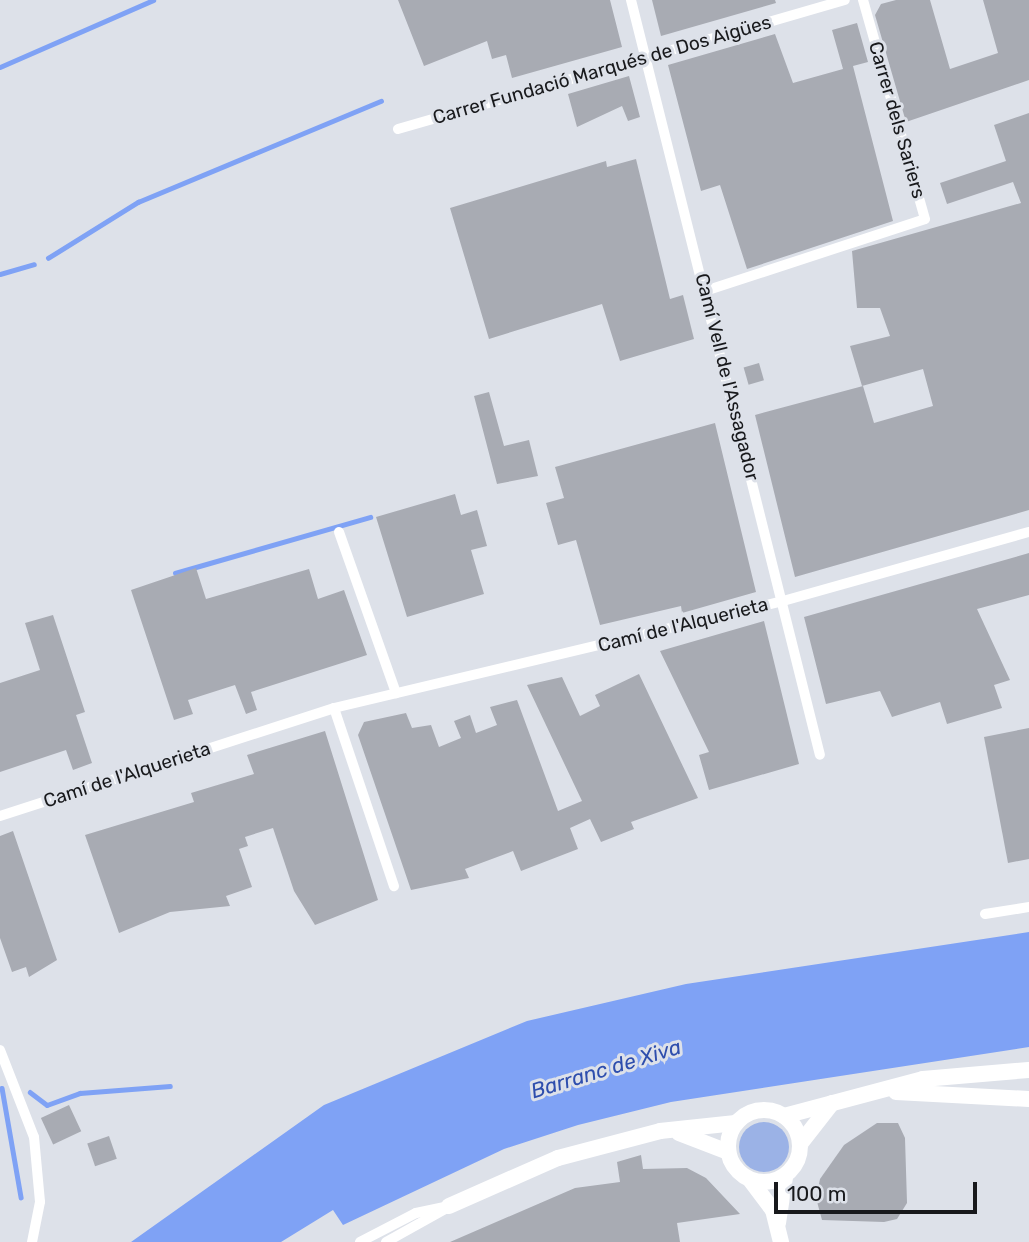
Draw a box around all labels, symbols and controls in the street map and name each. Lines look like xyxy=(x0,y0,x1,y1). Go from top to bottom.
street label: Carrer Fundació Marqués de Dos Aigües xyxy=(430,11,774,129)
street label: Carrer dels Sariers xyxy=(864,39,930,201)
street label: Camí Vell de l'Assagador xyxy=(690,271,764,483)
street label: Camí de l'Alquerieta xyxy=(596,593,770,657)
street label: Camí de l'Alquerieta xyxy=(41,737,213,813)
water label: Barranc de Xiva xyxy=(528,1034,684,1104)
scale bar xyxy=(777,1168,980,1212)
text: 100 m xyxy=(787,1181,846,1206)

